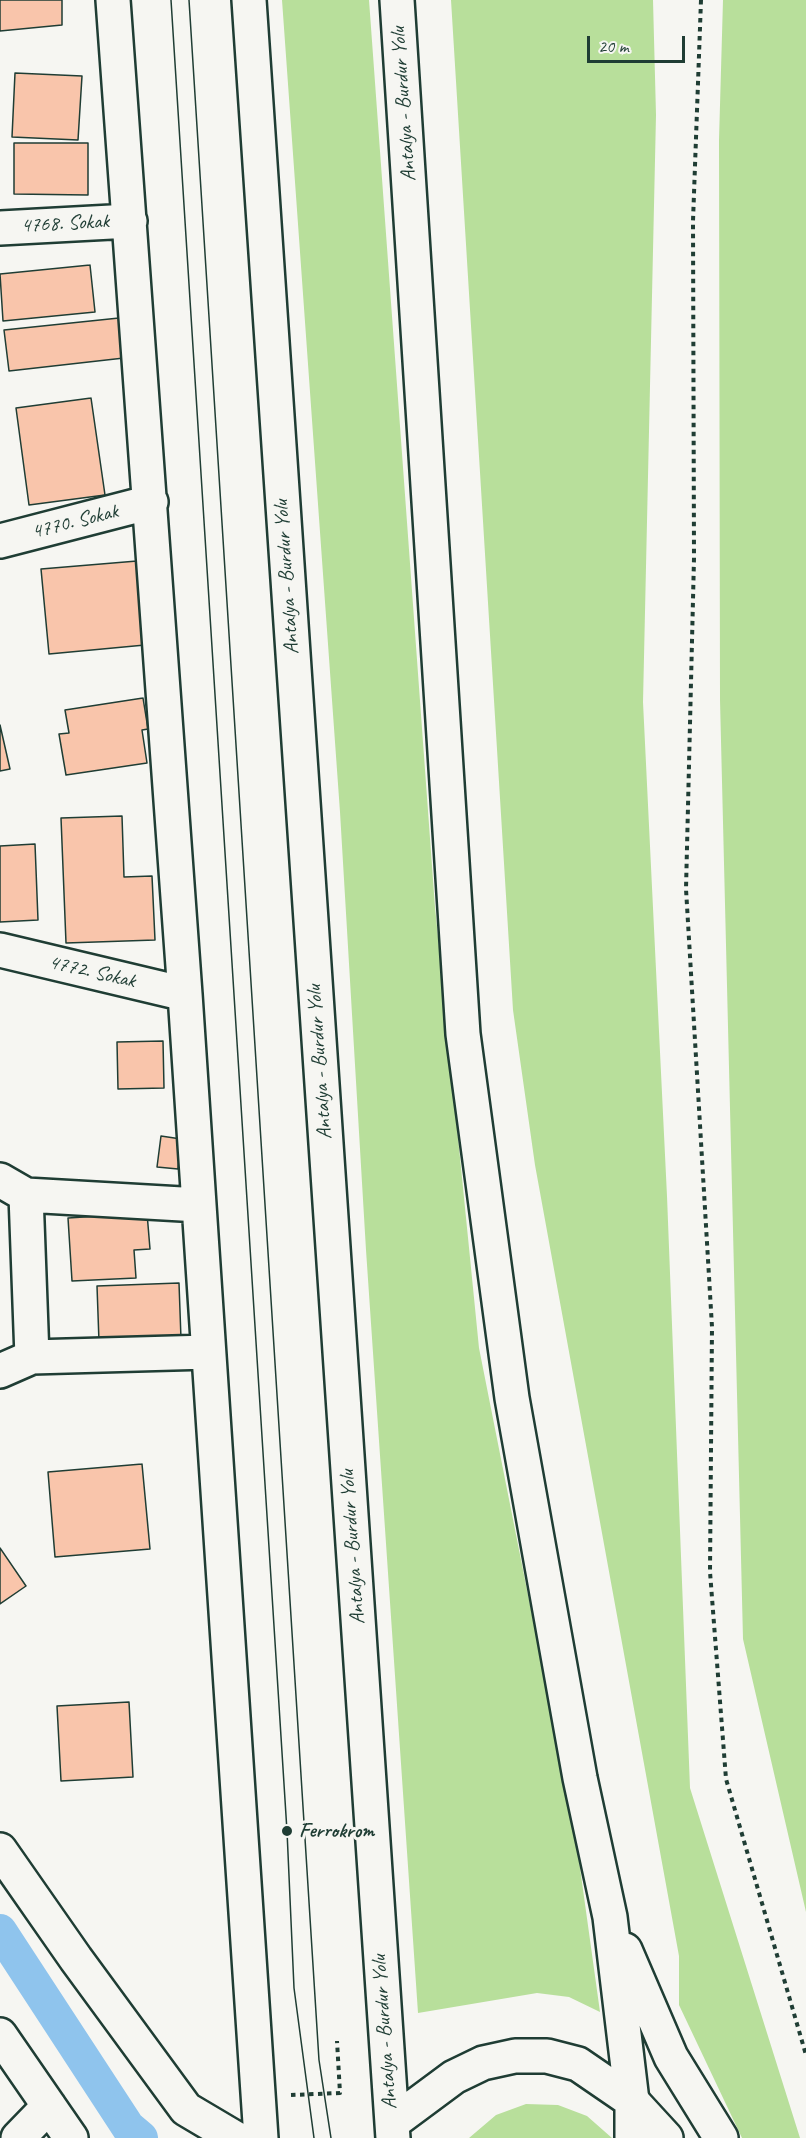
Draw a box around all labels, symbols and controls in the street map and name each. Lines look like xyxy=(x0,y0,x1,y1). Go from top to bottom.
scale bar xyxy=(590,24,688,62)
street label: Antalya - Burdur Yolu xyxy=(386,26,422,182)
text: 20 m xyxy=(598,35,629,57)
street label: 4768. Sokak xyxy=(20,209,110,239)
street label: 4770. Sokak xyxy=(29,499,121,545)
street label: Antalya - Burdur Yolu xyxy=(269,499,305,655)
street label: 4772. Sokak xyxy=(46,950,138,994)
street label: Antalya - Burdur Yolu xyxy=(302,984,338,1140)
street label: Antalya - Burdur Yolu xyxy=(335,1469,371,1625)
place label: Ferrokrom xyxy=(299,1818,374,1844)
marker: Ferrokrom xyxy=(280,1824,294,1838)
street label: Antalya - Burdur Yolu xyxy=(367,1954,403,2110)

